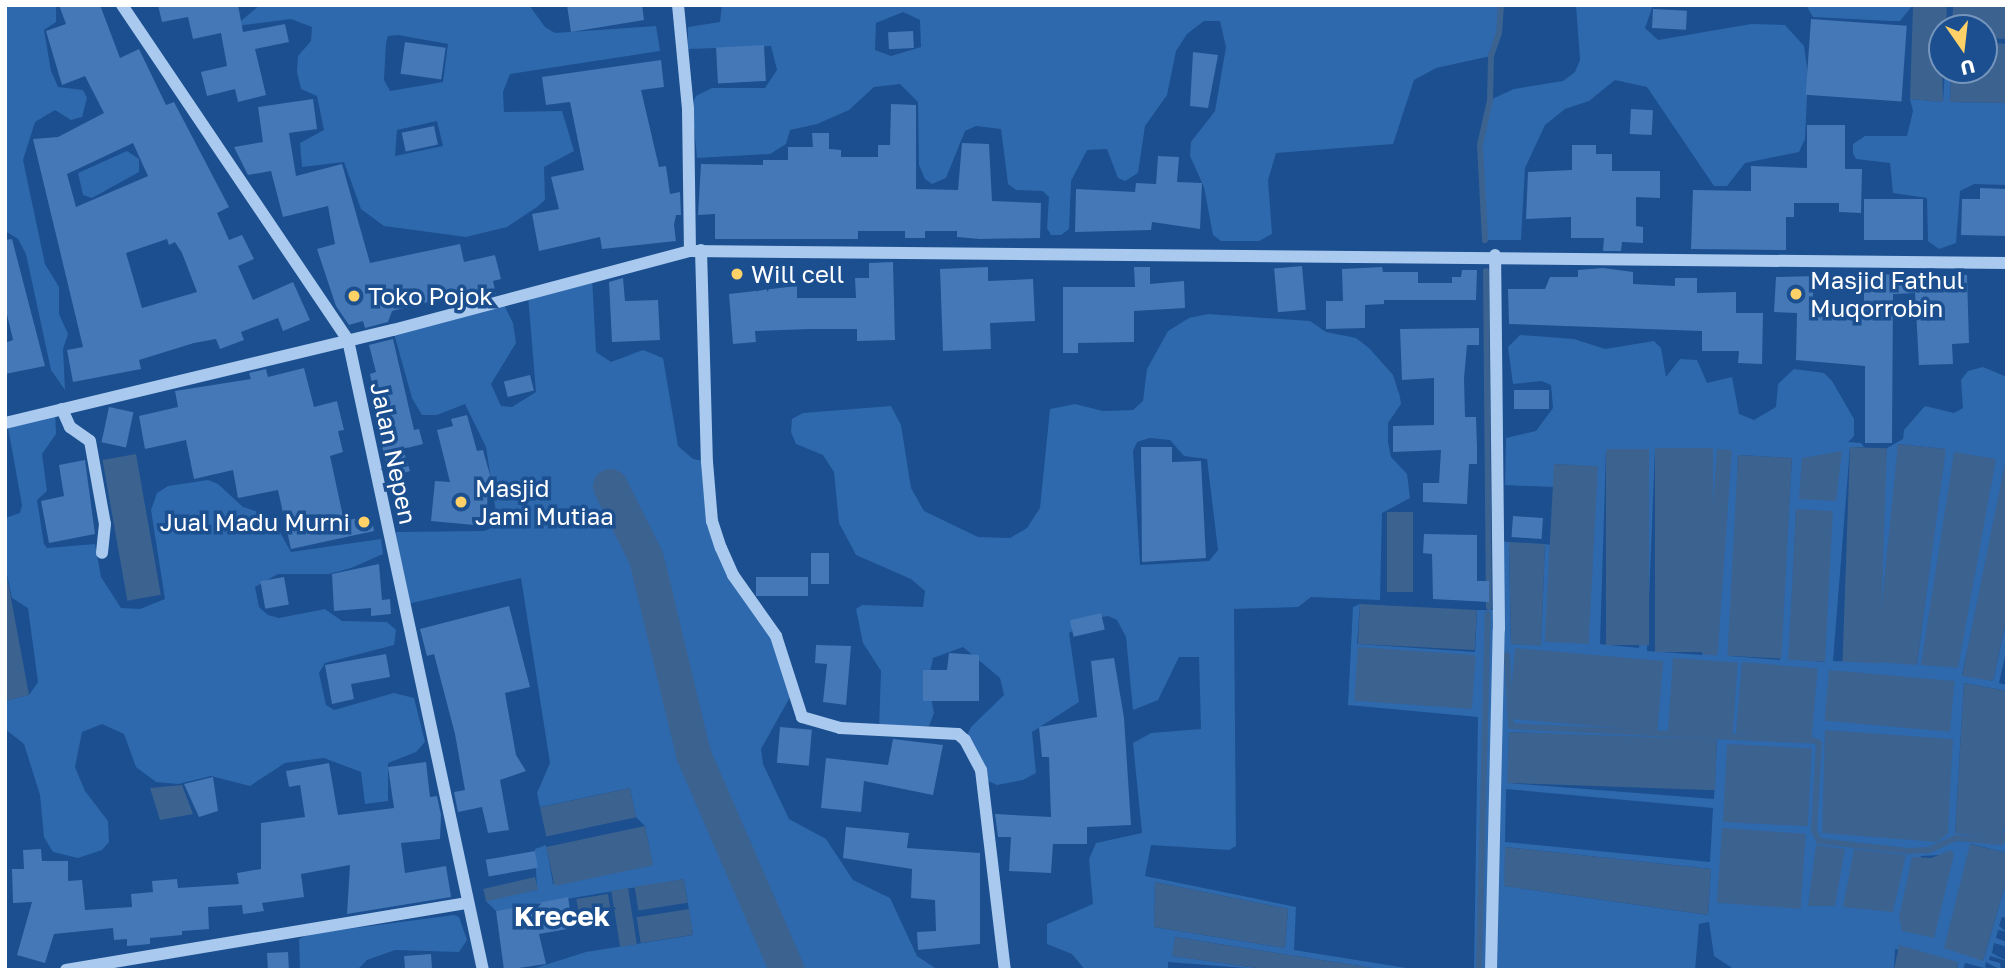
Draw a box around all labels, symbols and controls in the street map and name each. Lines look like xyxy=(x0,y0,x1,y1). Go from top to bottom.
north arrow xyxy=(1928,14,1998,84)
text: U xyxy=(1958,55,1977,81)
place label: Will cell xyxy=(751,260,844,288)
marker: Will cell xyxy=(729,266,745,282)
place label: Masjid Fathul Muqorrobin xyxy=(1810,266,1964,322)
place label: Toko Pojok xyxy=(368,282,493,310)
marker: Masjid Fathul Muqorrobin xyxy=(1788,286,1804,302)
marker: Toko Pojok xyxy=(346,288,362,304)
street label: Jalan Nepen xyxy=(365,379,423,527)
place label: Masjid Jami Mutiaa xyxy=(475,474,614,530)
marker: Masjid Jami Mutiaa xyxy=(453,494,469,510)
place label: Jual Madu Murni xyxy=(160,508,350,536)
marker: Jual Madu Murni xyxy=(356,514,372,530)
district label: Krecek xyxy=(514,899,610,933)

